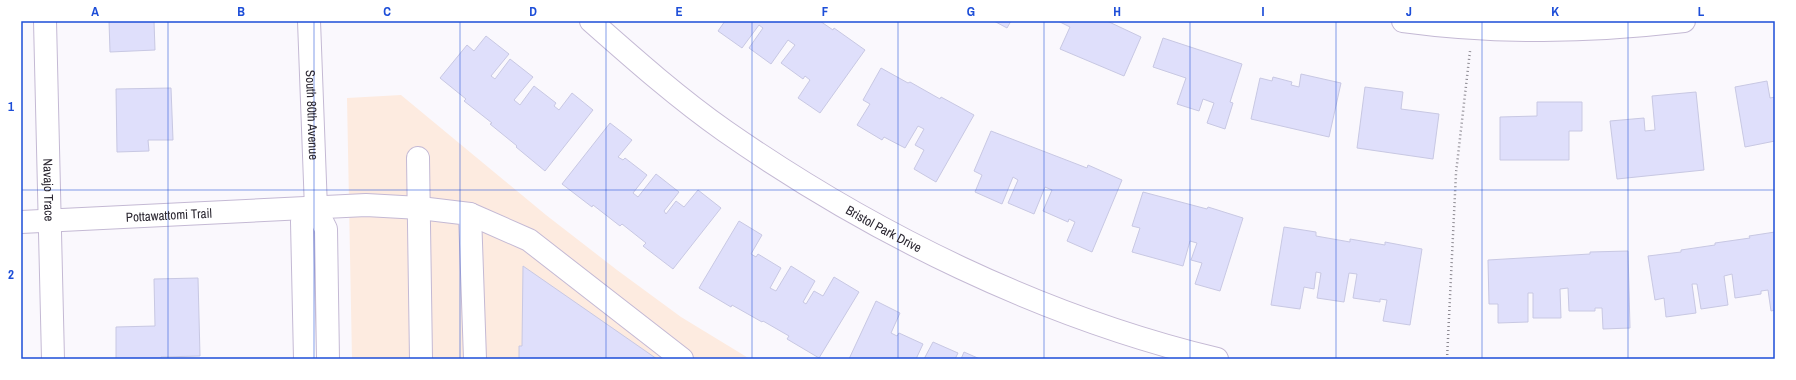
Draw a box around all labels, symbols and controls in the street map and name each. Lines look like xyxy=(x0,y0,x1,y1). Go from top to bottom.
text: A xyxy=(91,3,99,20)
text: B xyxy=(237,3,245,20)
text: C xyxy=(383,3,391,20)
text: D xyxy=(529,3,537,20)
text: E xyxy=(675,3,683,20)
text: F xyxy=(822,3,829,20)
text: G xyxy=(967,3,975,20)
text: H xyxy=(1113,3,1121,20)
text: I xyxy=(1262,3,1265,20)
text: J xyxy=(1406,3,1412,20)
text: K xyxy=(1551,3,1559,20)
text: L xyxy=(1698,3,1705,20)
street label: South 80th Avenue xyxy=(302,70,323,160)
text: 1 xyxy=(8,98,14,115)
street label: Navajo Trace xyxy=(40,158,58,222)
street label: Bristol Park Drive xyxy=(843,201,925,256)
street label: Pottawattomi Trail xyxy=(125,204,212,225)
text: 2 xyxy=(8,266,14,283)

